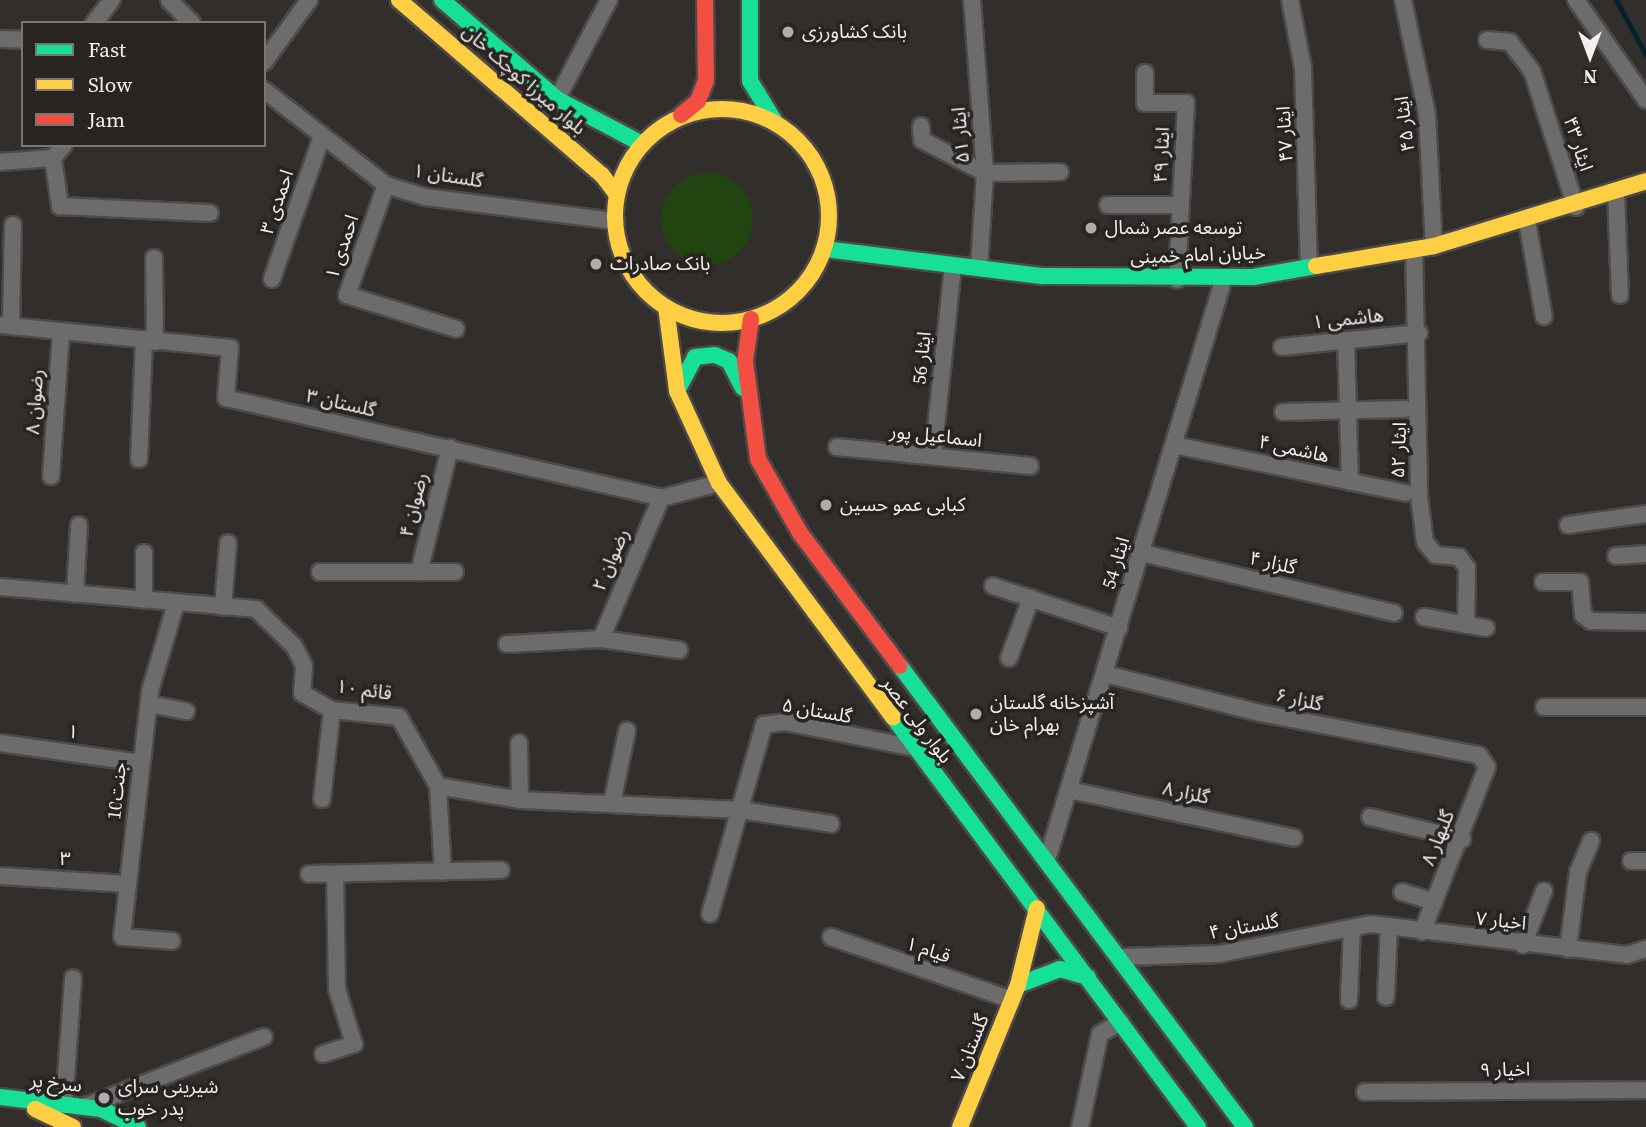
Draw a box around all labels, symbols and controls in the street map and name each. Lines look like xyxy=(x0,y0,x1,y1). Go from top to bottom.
street label: بلوار میرزا کوچک خان xyxy=(457,20,591,140)
legend xyxy=(21,21,266,147)
place label: بانک کشاورزی xyxy=(802,21,907,43)
north arrow xyxy=(1555,21,1625,91)
marker: بانک کشاورزی xyxy=(780,24,796,40)
text: Fast xyxy=(88,35,126,64)
text: N xyxy=(1583,64,1597,90)
text: Slow xyxy=(88,70,132,99)
street label: ایثار ۴۵ xyxy=(1390,95,1420,153)
text: Jam xyxy=(88,105,125,134)
street label: ایثار ۴۷ xyxy=(1272,105,1298,163)
street label: ایثار ۵۱ xyxy=(948,106,974,164)
street label: ایثار ۴۳ xyxy=(1559,114,1597,174)
street label: ایثار ۴۹ xyxy=(1149,126,1175,184)
street label: گلستان ۱ xyxy=(411,159,485,193)
street label: احمدی ۳ xyxy=(255,167,299,237)
street label: احمدی ۱ xyxy=(320,212,364,282)
place label: توسعه عصر شمال xyxy=(1105,217,1242,239)
marker: توسعه عصر شمال xyxy=(1083,220,1099,236)
street label: خیابان امام خمینی xyxy=(1130,241,1266,269)
place label: بانک صادرات xyxy=(610,253,710,275)
marker: بانک صادرات xyxy=(588,256,604,272)
street label: هاشمی ۱ xyxy=(1311,304,1385,334)
street label: ایثار 56 xyxy=(908,330,936,386)
street label: رضوان ۸ xyxy=(21,369,49,435)
street label: گلستان ۳ xyxy=(304,384,378,422)
street label: اسماعیل پور xyxy=(889,420,983,452)
street label: ایثار ۵۲ xyxy=(1387,422,1411,478)
street label: هاشمی ۴ xyxy=(1257,430,1331,468)
street label: رضوان ۴ xyxy=(395,471,433,539)
place label: کبابی عمو حسین xyxy=(840,494,966,516)
marker: کبابی عمو حسین xyxy=(818,497,834,513)
street label: رضوان ۲ xyxy=(588,525,634,595)
street label: ایثار 54 xyxy=(1097,534,1135,592)
street label: گلزار ۴ xyxy=(1247,547,1299,579)
street label: بلوار ولی عصر xyxy=(877,672,957,768)
street label: قائم ۱۰ xyxy=(335,675,393,705)
street label: گلزار ۶ xyxy=(1273,684,1325,716)
place label: آشپزخانه گلستان بهرام خان xyxy=(990,692,1114,736)
street label: گلستان ۵ xyxy=(780,694,854,728)
marker: آشپزخانه گلستان بهرام خان xyxy=(968,706,984,722)
street label: ۱ xyxy=(66,720,80,744)
street label: جنت10 xyxy=(103,761,131,821)
street label: گلزار ۸ xyxy=(1160,777,1212,809)
street label: گلبهار ۸ xyxy=(1417,807,1459,869)
street label: ۳ xyxy=(59,847,71,871)
street label: اخیار ۷ xyxy=(1475,907,1527,935)
street label: گلستان ۴ xyxy=(1207,910,1281,944)
street label: قیام ۱ xyxy=(903,932,953,968)
street label: گلستان ۷ xyxy=(946,1011,994,1085)
street label: اخیار ۹ xyxy=(1480,1059,1530,1081)
street label: سرخ پر xyxy=(29,1069,83,1097)
place label: شیرینی سرای پدر خوب xyxy=(118,1076,218,1120)
marker: شیرینی سرای پدر خوب xyxy=(96,1090,112,1106)

